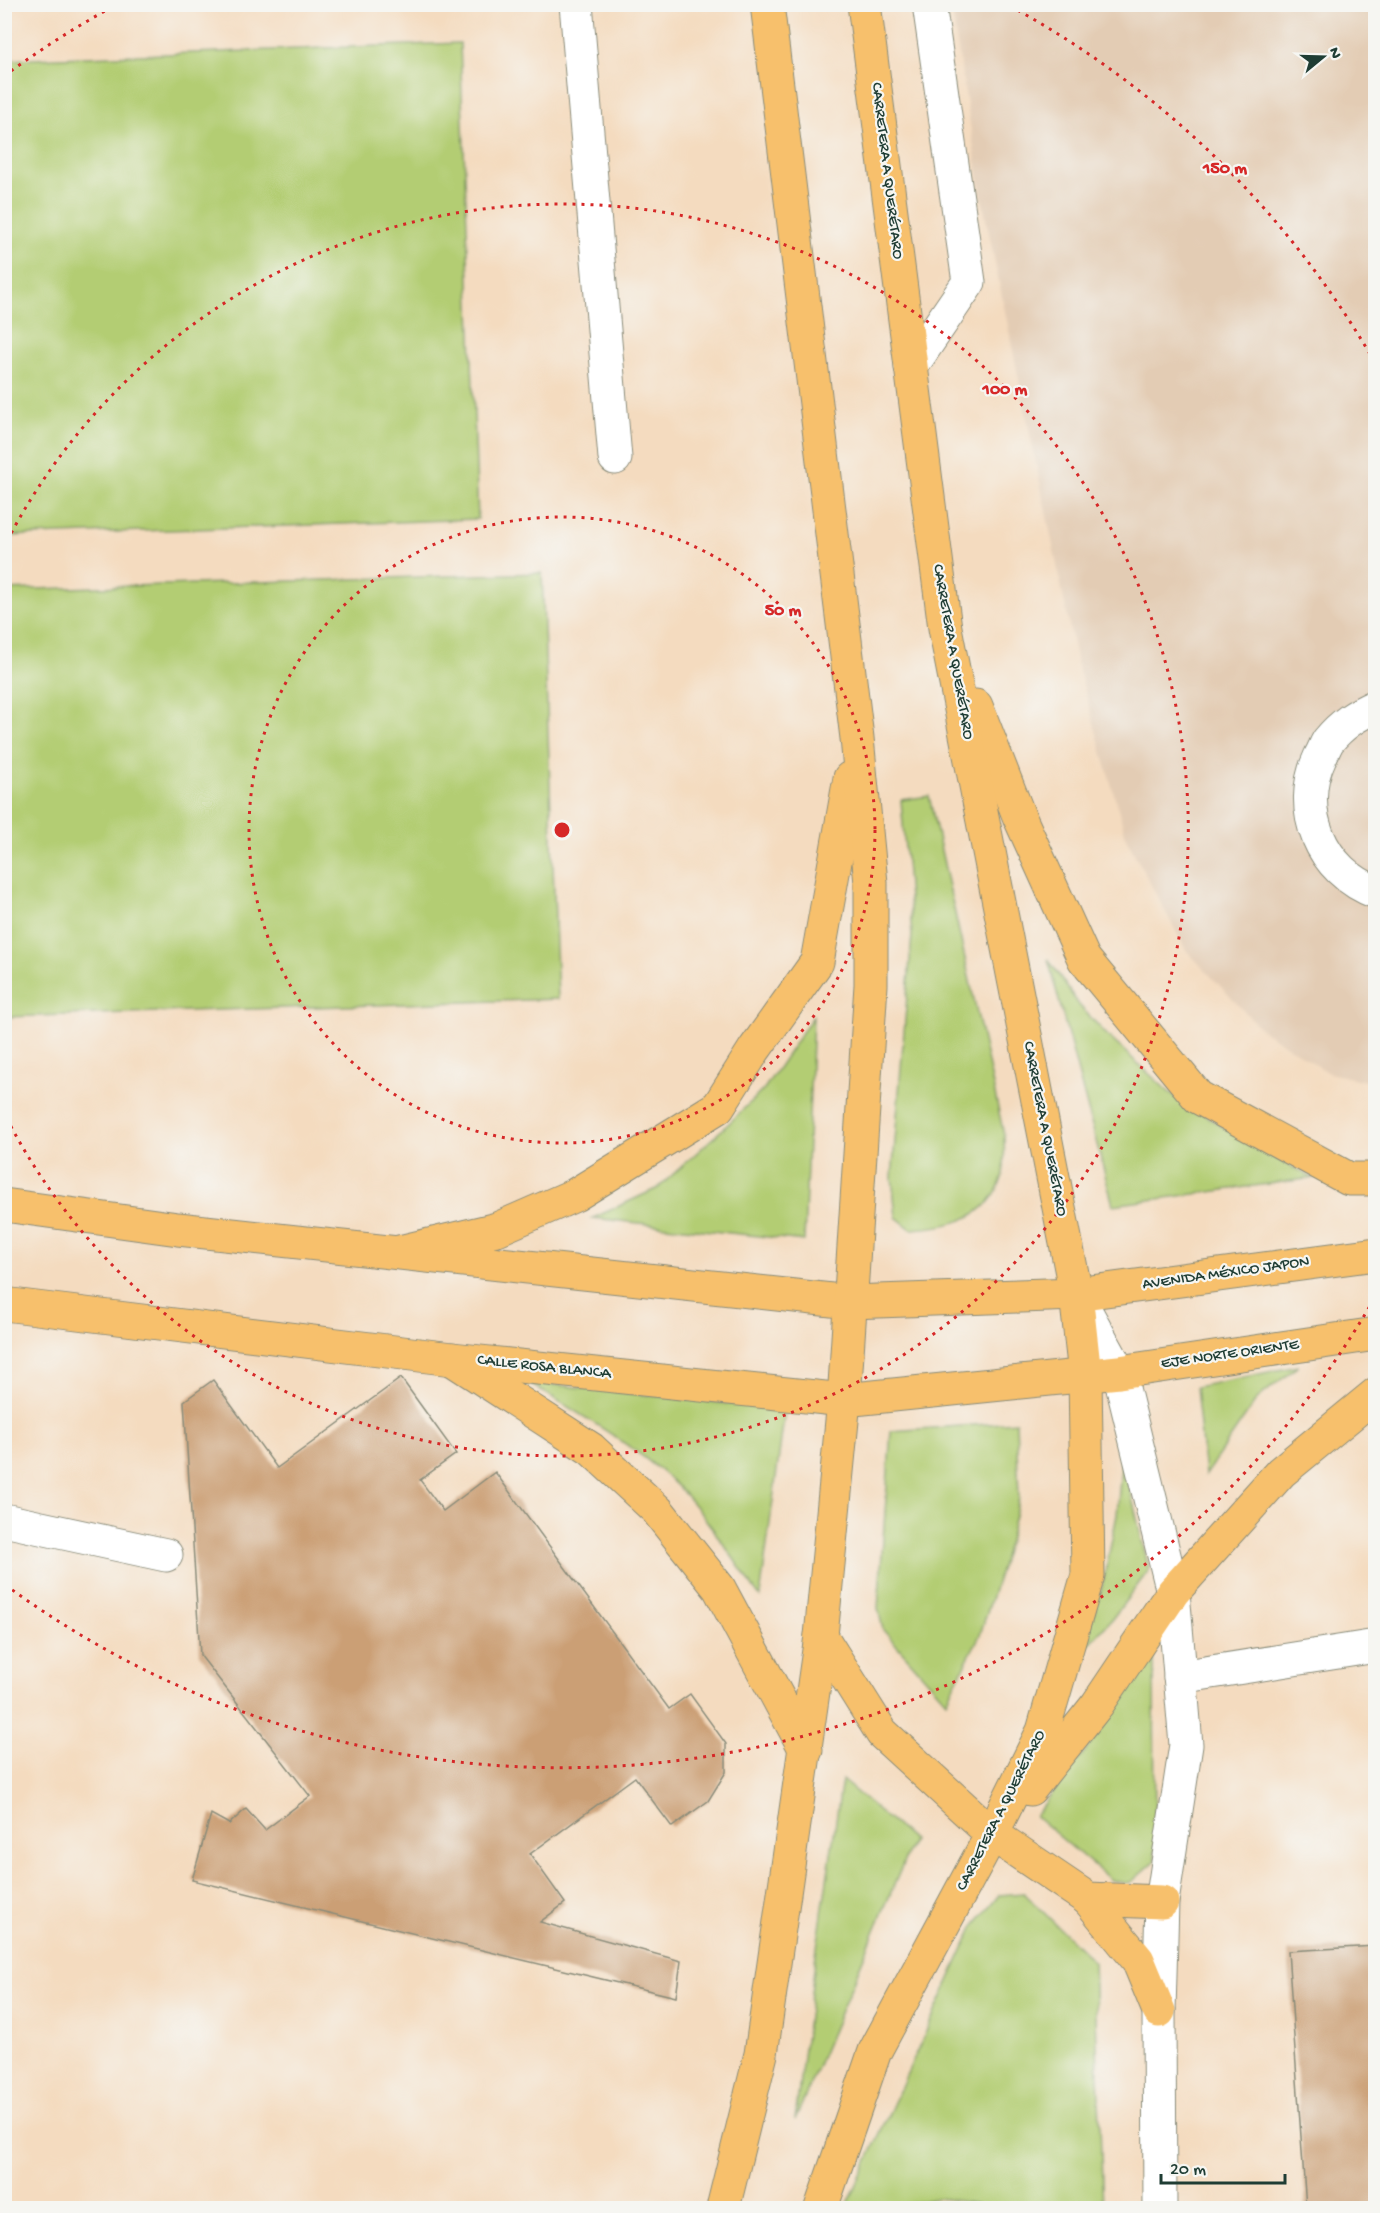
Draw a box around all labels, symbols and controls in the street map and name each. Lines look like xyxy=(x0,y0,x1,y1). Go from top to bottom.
north arrow xyxy=(1293,27,1353,87)
text: N xyxy=(1323,45,1345,62)
street label: CARRETERA A QUERÉTARO xyxy=(866,82,906,261)
text: 150 m xyxy=(1202,159,1247,180)
text: 100 m xyxy=(982,380,1028,401)
street label: CARRETERA A QUERÉTARO xyxy=(927,563,977,742)
text: 50 m xyxy=(765,601,802,622)
centre of rings xyxy=(552,820,572,840)
street label: CARRETERA A QUERÉTARO xyxy=(1018,1040,1070,1218)
street label: AVENIDA MÉXICO JAPON xyxy=(1141,1253,1311,1295)
street label: EJE NORTE ORIENTE xyxy=(1160,1336,1301,1374)
street label: CALLE ROSA BLANCA xyxy=(476,1352,613,1385)
street label: CARRETERA A QUERÉTARO xyxy=(953,1727,1051,1894)
scale bar xyxy=(1161,2147,1286,2185)
text: 20 m xyxy=(1170,2160,1206,2181)

